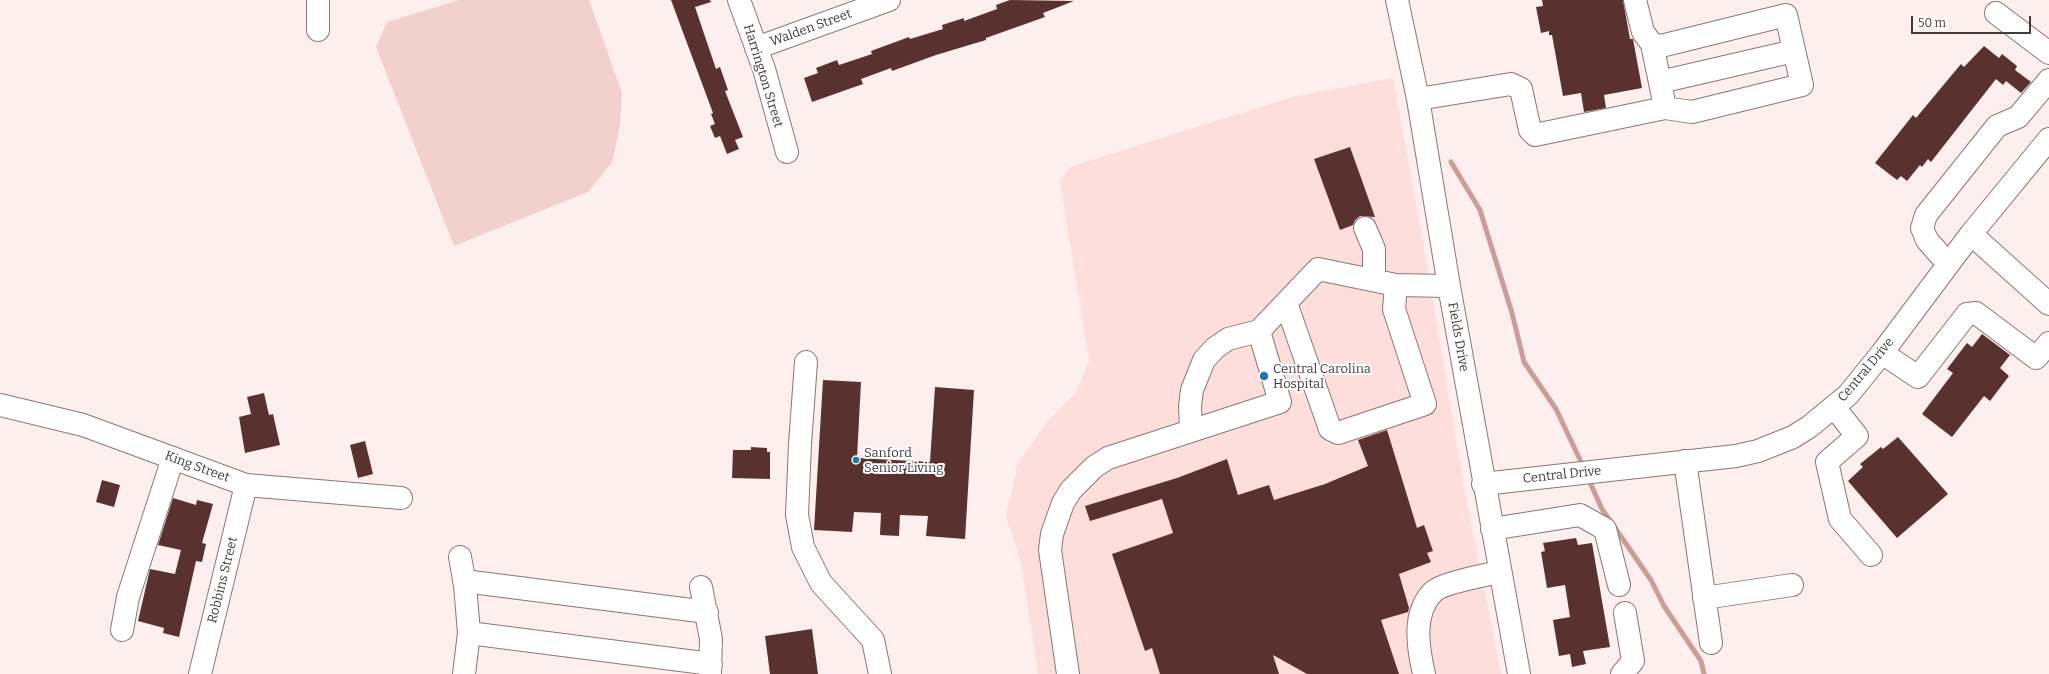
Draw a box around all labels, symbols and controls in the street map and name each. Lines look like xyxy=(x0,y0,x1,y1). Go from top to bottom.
street label: Walden Street xyxy=(768,6,854,50)
scale bar xyxy=(1913,8,2033,34)
text: 50 m xyxy=(1918,16,1946,30)
street label: Harrington Street xyxy=(740,22,786,130)
street label: Fields Drive xyxy=(1444,301,1472,373)
street label: Central Drive xyxy=(1835,335,1897,405)
place label: Central Carolina Hospital xyxy=(1273,361,1371,392)
marker: Central Carolina Hospital xyxy=(1258,370,1270,382)
place label: Sanford Senior Living xyxy=(864,445,943,476)
street label: King Street xyxy=(163,448,231,486)
marker: Sanford Senior Living xyxy=(851,455,861,465)
street label: Central Drive xyxy=(1522,463,1602,487)
street label: Robbins Street xyxy=(205,535,241,625)

